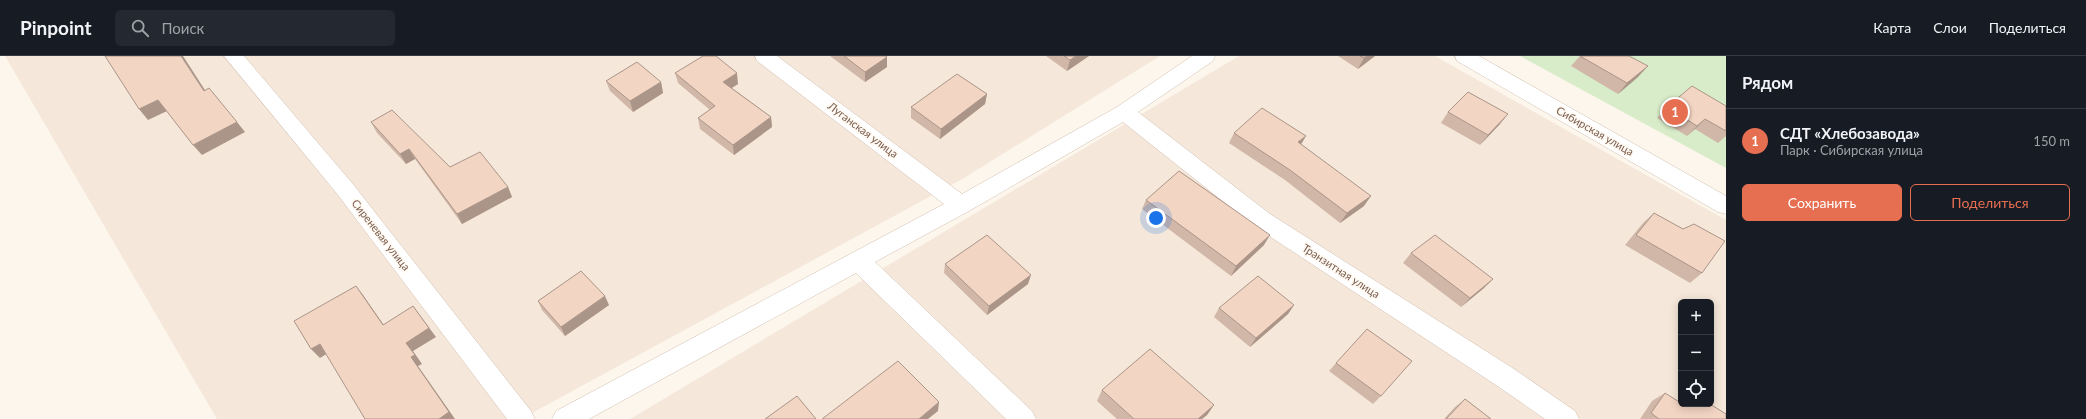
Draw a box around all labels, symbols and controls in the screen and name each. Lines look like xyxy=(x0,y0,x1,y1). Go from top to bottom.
search box xyxy=(115,10,395,46)
text: Pinpoint xyxy=(20,16,91,39)
icon: search xyxy=(129,17,151,39)
text: Поиск xyxy=(161,19,204,37)
text: Карта xyxy=(1873,19,1911,36)
text: Слои xyxy=(1933,19,1967,36)
text: Поделиться xyxy=(1989,19,2066,36)
text: Рядом xyxy=(1742,72,1793,93)
pin: 1 xyxy=(1662,97,1688,127)
street label: Луганская улица xyxy=(825,98,901,160)
street label: Сибирская улица xyxy=(1554,103,1636,158)
text: СДТ «Хлебозавода» xyxy=(1780,124,1920,142)
text: 1 xyxy=(1751,133,1759,149)
text: 150 m xyxy=(2033,133,2070,149)
text: Парк · Сибирская улица xyxy=(1780,142,1923,158)
button: Сохранить xyxy=(1742,184,1902,221)
button: Поделиться xyxy=(1910,184,2070,221)
street label: Сиреневая улица xyxy=(350,196,413,273)
your location xyxy=(1146,208,1166,228)
street label: Транзитная улица xyxy=(1300,241,1383,301)
map controls xyxy=(1678,299,1714,407)
button: + xyxy=(1678,299,1714,335)
button: − xyxy=(1678,335,1714,371)
button: locate xyxy=(1678,371,1714,407)

